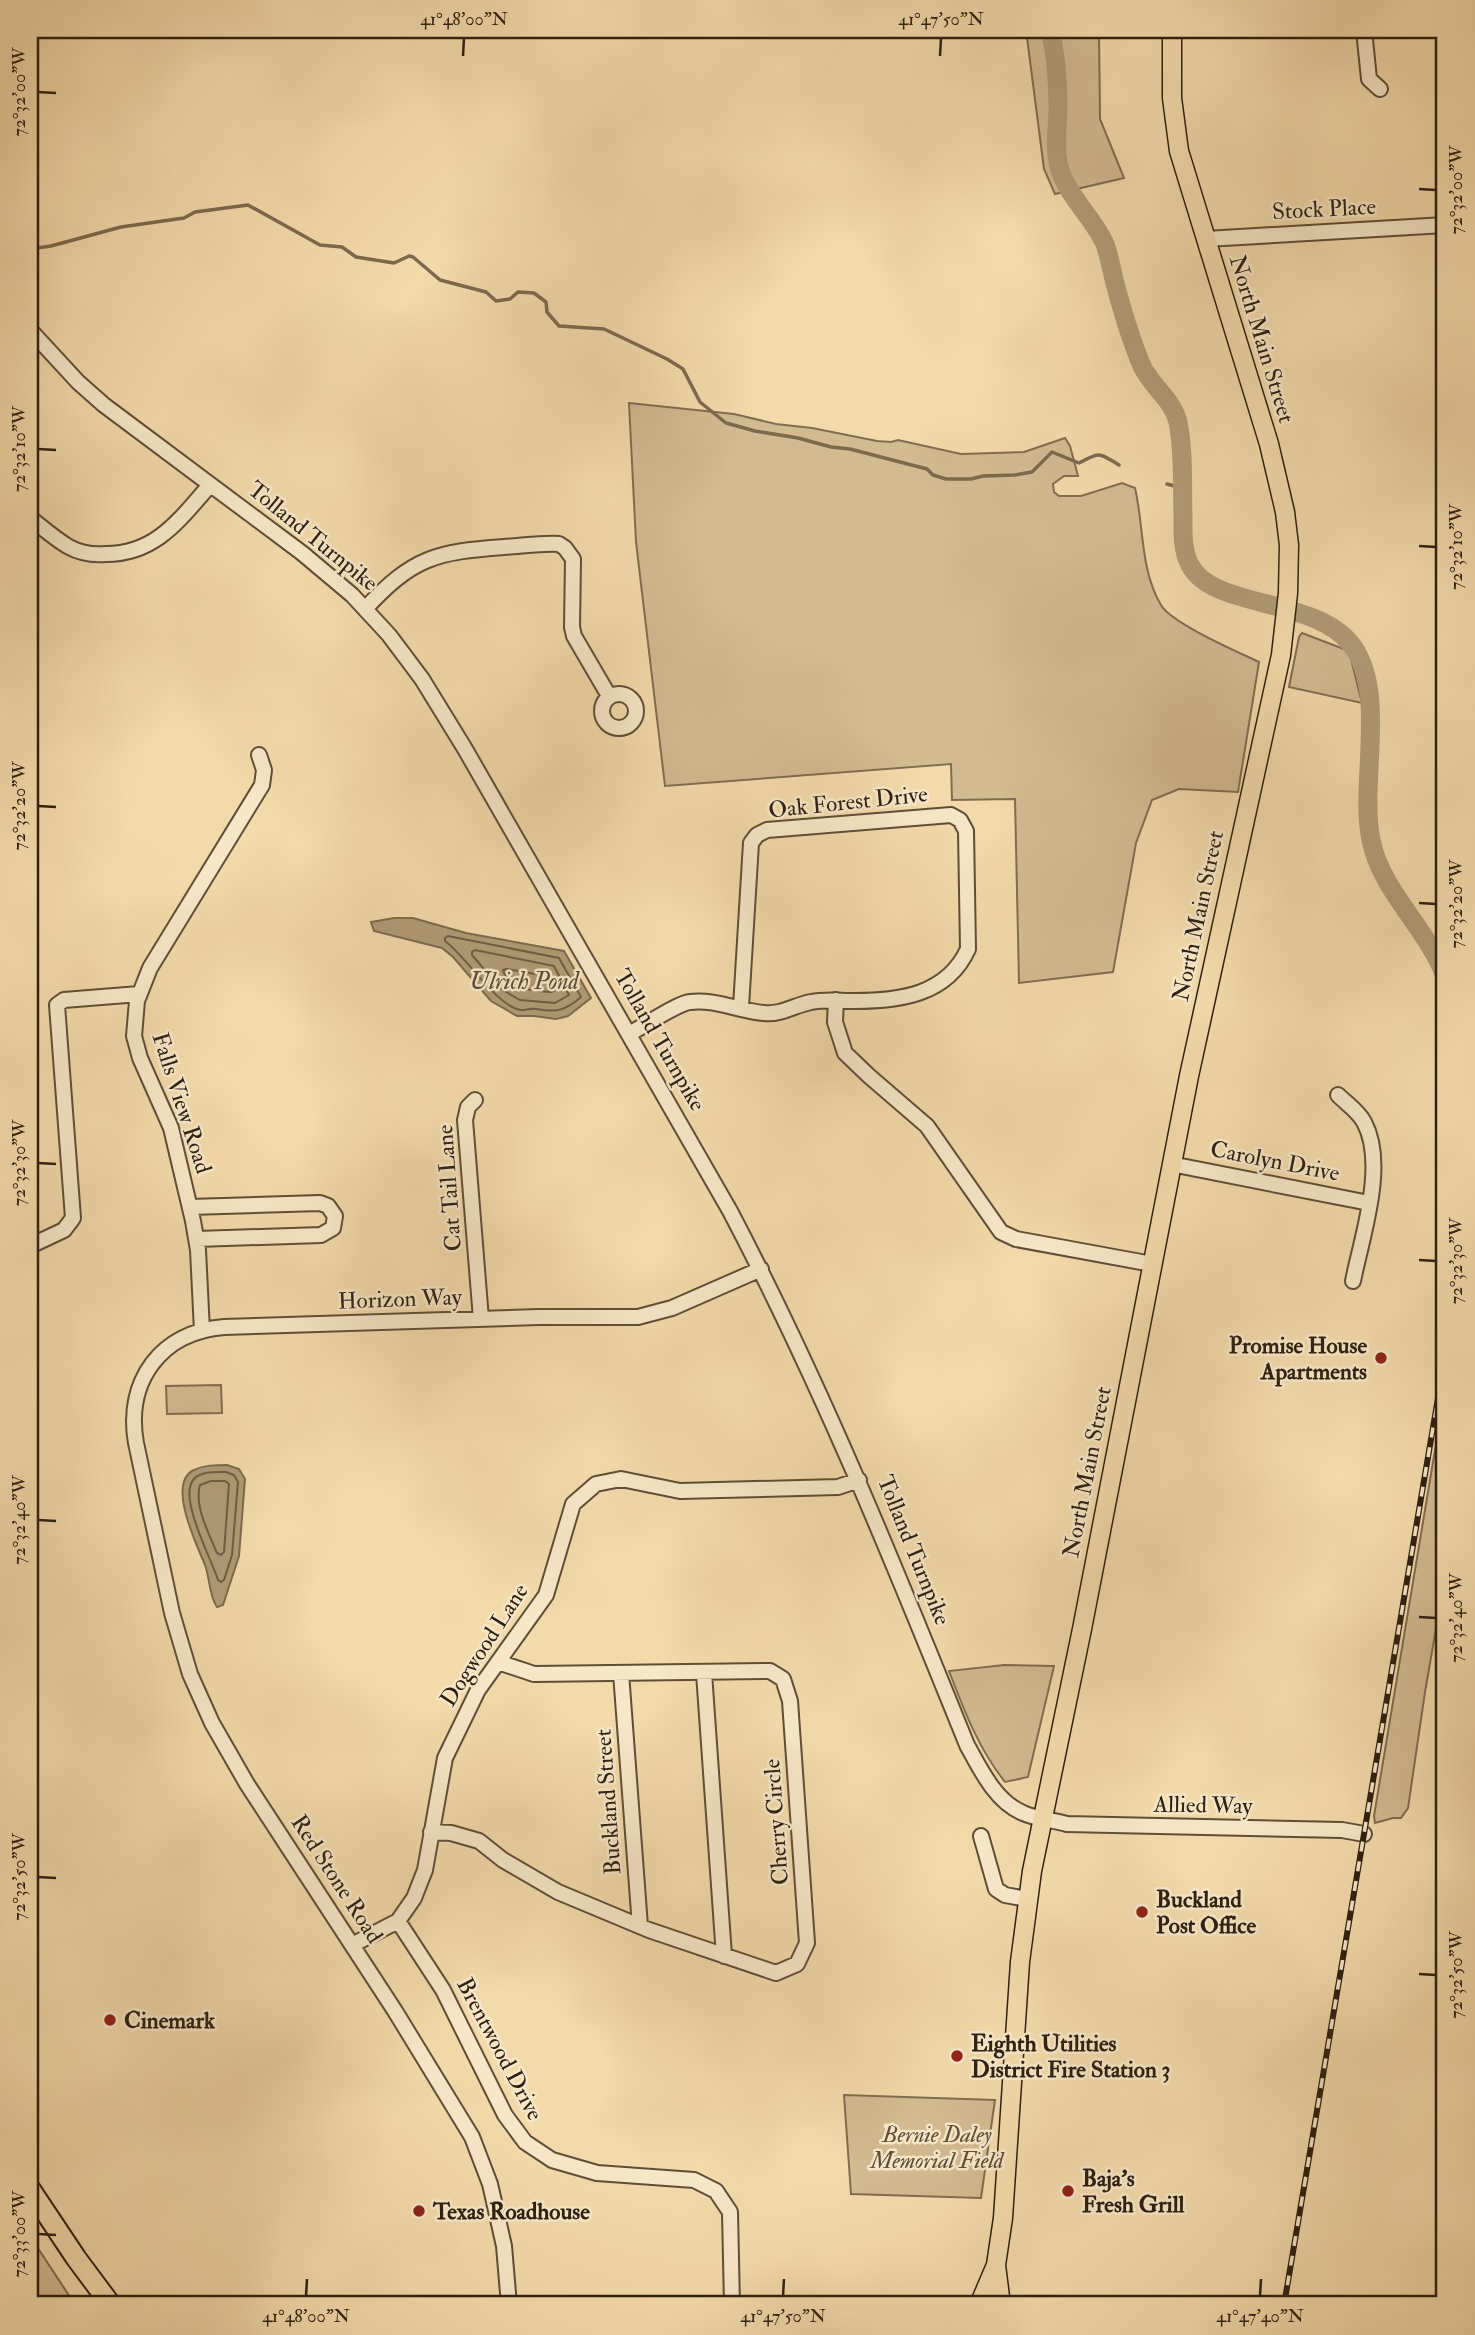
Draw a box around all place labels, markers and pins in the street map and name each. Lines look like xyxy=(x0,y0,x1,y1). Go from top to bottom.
place label: Promise House Apartments xyxy=(1229,1331,1367,1387)
marker: Promise House Apartments xyxy=(1373,1350,1389,1366)
place label: Buckland Post Office xyxy=(1156,1885,1257,1940)
marker: Buckland Post Office xyxy=(1134,1904,1150,1920)
place label: Cinemark xyxy=(124,2006,216,2035)
marker: Cinemark xyxy=(102,2012,118,2028)
place label: Eighth Utilities District Fire Station 3 xyxy=(971,2029,1170,2084)
marker: Eighth Utilities District Fire Station 3 xyxy=(949,2048,965,2064)
place label: Baja's Fresh Grill xyxy=(1082,2164,1186,2219)
marker: Baja's Fresh Grill xyxy=(1060,2183,1076,2199)
place label: Texas Roadhouse xyxy=(432,2197,590,2226)
marker: Texas Roadhouse xyxy=(411,2203,427,2219)

